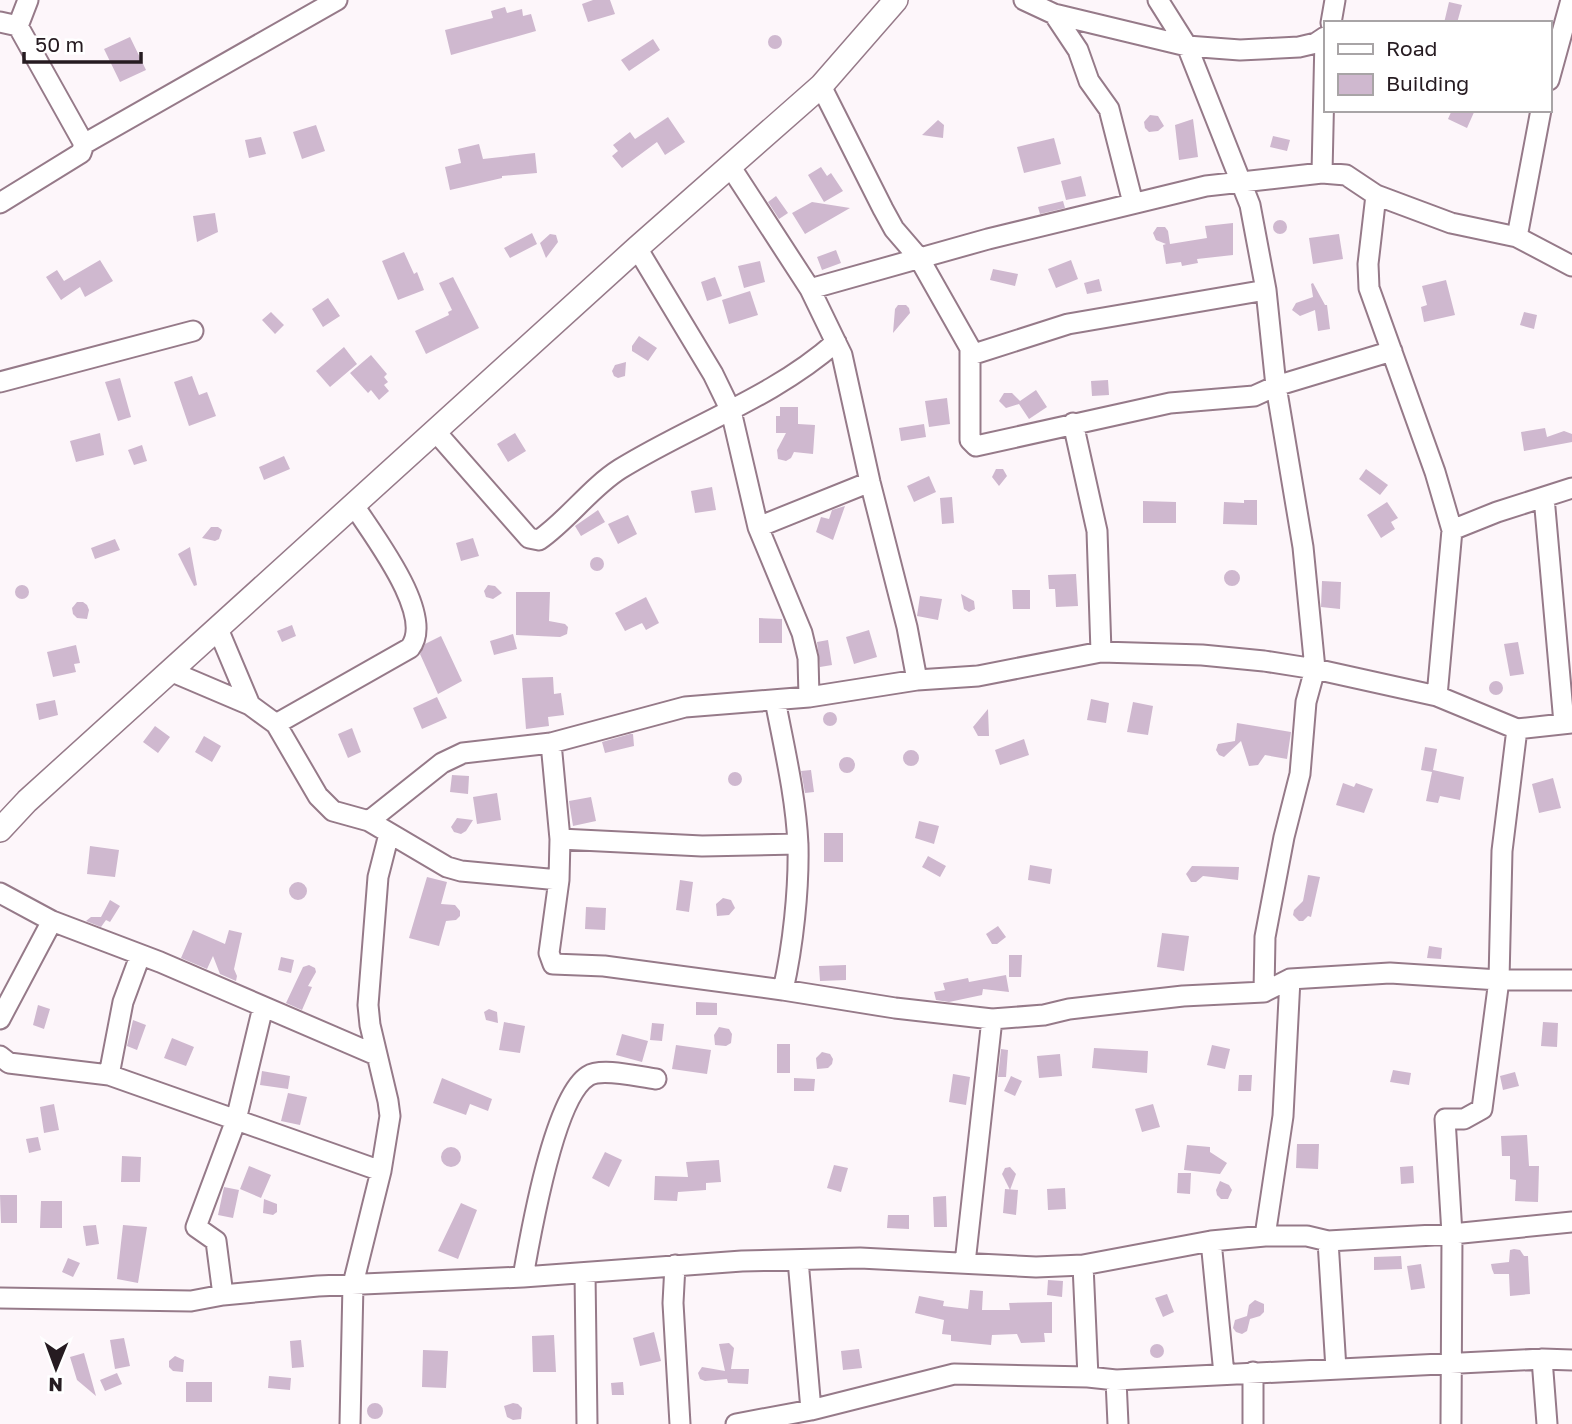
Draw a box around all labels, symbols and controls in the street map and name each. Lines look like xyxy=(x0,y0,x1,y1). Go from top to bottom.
scale bar xyxy=(24,21,142,65)
legend xyxy=(1324,21,1551,112)
text: 50 m xyxy=(35,31,84,57)
text: Road xyxy=(1386,35,1437,61)
text: Building xyxy=(1386,70,1469,96)
north arrow xyxy=(21,1333,91,1403)
text: N xyxy=(48,1374,63,1397)

